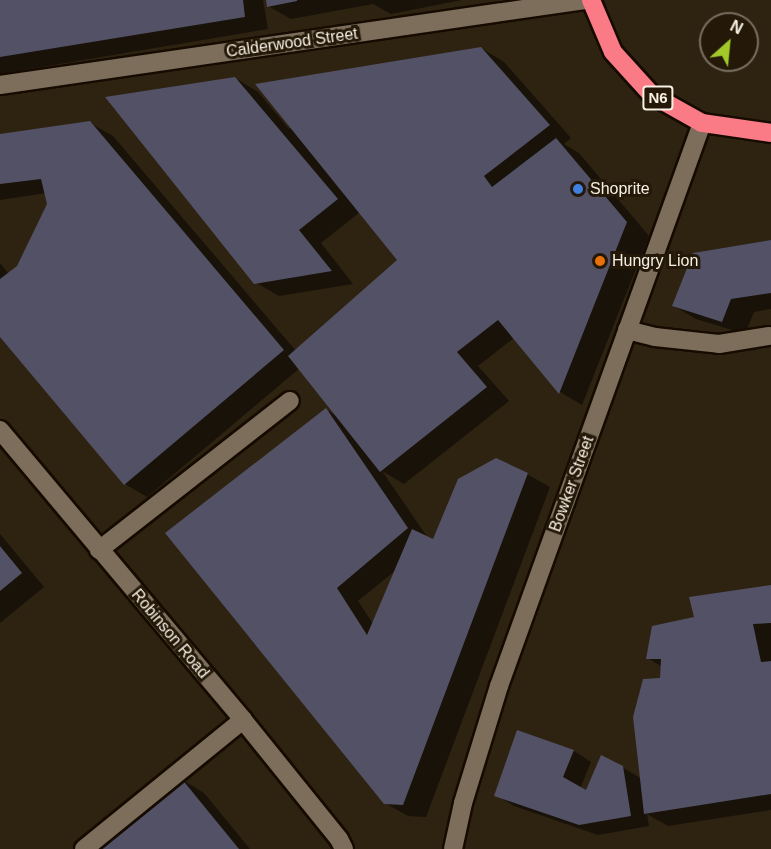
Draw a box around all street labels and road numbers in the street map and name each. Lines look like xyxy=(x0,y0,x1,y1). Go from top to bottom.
street label: Calderwood Street xyxy=(225,24,359,62)
road number: N6 xyxy=(642,86,674,110)
street label: Bowker Street xyxy=(546,434,598,534)
street label: Robinson Road xyxy=(127,586,213,682)

